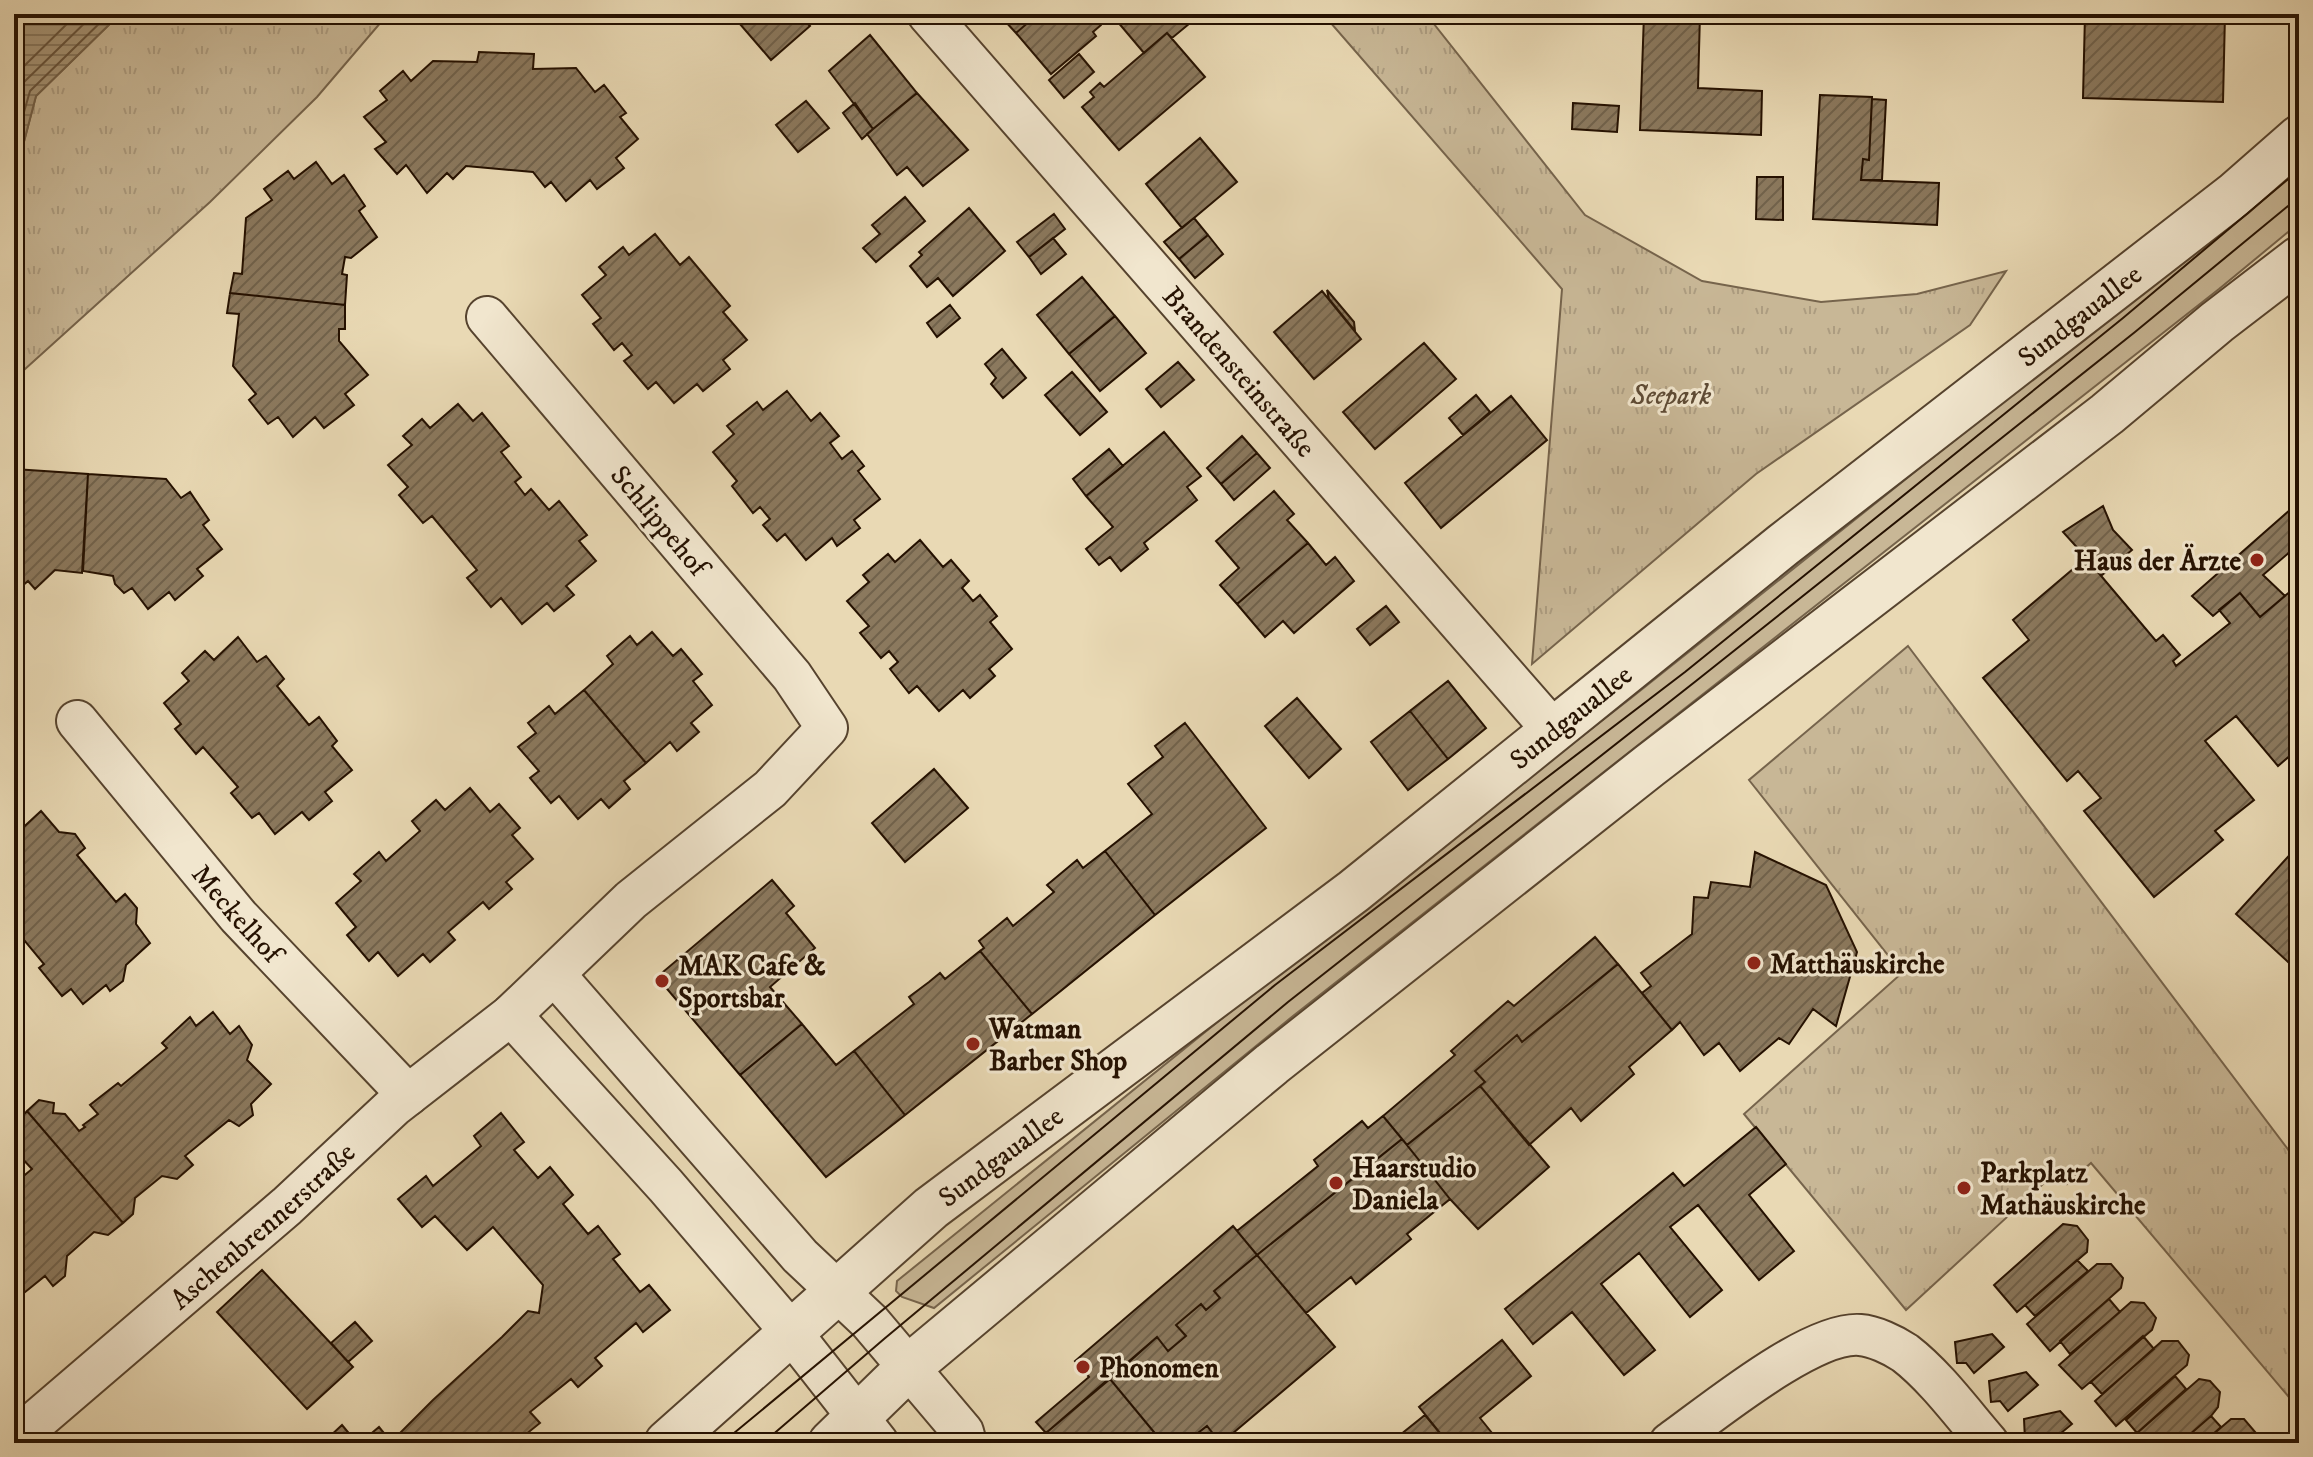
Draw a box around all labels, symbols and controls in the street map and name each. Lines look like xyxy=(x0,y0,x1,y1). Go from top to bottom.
street label: Sundgauallee xyxy=(2011,257,2149,375)
street label: Brandensteinstraße xyxy=(1154,279,1323,465)
park label: Seepark xyxy=(1630,378,1711,413)
street label: Schlippehof xyxy=(602,458,718,587)
place label: Haus der Ärzte xyxy=(2074,543,2241,579)
marker: Haus der Ärzte xyxy=(2248,551,2266,569)
street label: Sundgauallee xyxy=(1503,658,1640,778)
street label: Meckelhof xyxy=(183,857,292,973)
place label: Matthäuskirche xyxy=(1770,947,1945,982)
place label: MAK Cafe & Sportsbar xyxy=(678,949,826,1016)
marker: Matthäuskirche xyxy=(1745,954,1763,972)
marker: MAK Cafe & Sportsbar xyxy=(653,972,671,990)
place label: Watman Barber Shop xyxy=(988,1012,1127,1079)
marker: Watman Barber Shop xyxy=(964,1035,982,1053)
street label: Sundgauallee xyxy=(932,1099,1071,1216)
street label: Aschenbrennerstraße xyxy=(163,1135,363,1318)
place label: Haarstudio Daniela xyxy=(1352,1151,1477,1218)
place label: Parkplatz Mathäuskirche xyxy=(1980,1156,2146,1223)
marker: Haarstudio Daniela xyxy=(1327,1174,1345,1192)
marker: Parkplatz Mathäuskirche xyxy=(1955,1179,1973,1197)
place label: Phonomen xyxy=(1099,1351,1219,1386)
marker: Phonomen xyxy=(1074,1358,1092,1376)

